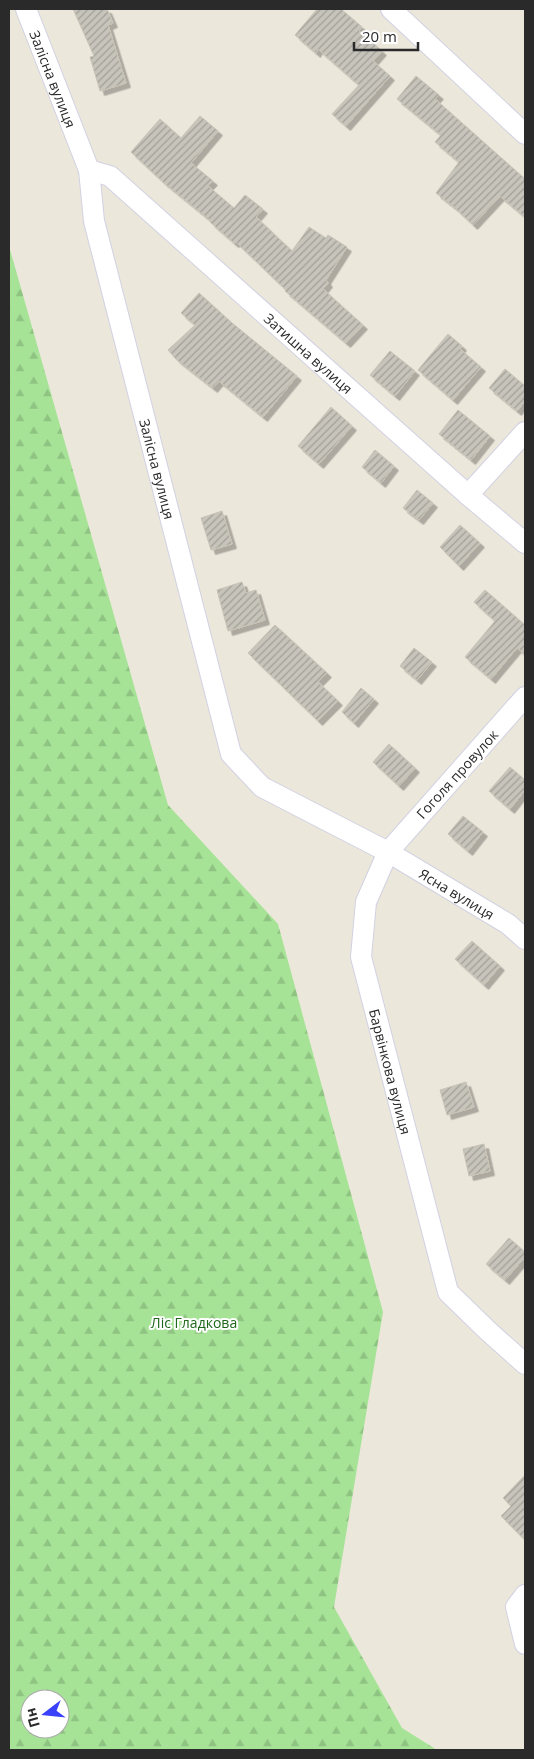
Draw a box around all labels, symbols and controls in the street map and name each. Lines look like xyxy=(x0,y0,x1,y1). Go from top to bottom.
scale bar xyxy=(354,20,418,52)
text: 20 m xyxy=(362,26,397,46)
street label: Залісна вулиця xyxy=(26,27,81,130)
street label: Затишна вулиця xyxy=(260,308,357,398)
street label: Залісна вулиця xyxy=(136,417,180,521)
street label: Гоголя провулок xyxy=(412,725,503,823)
street label: Ясна вулиця xyxy=(416,864,498,923)
street label: Барвінкова вулиця xyxy=(365,1007,416,1136)
park label: Ліс Гладкова xyxy=(151,1313,237,1332)
north arrow xyxy=(20,1689,70,1739)
text: Пн xyxy=(20,1706,44,1730)

